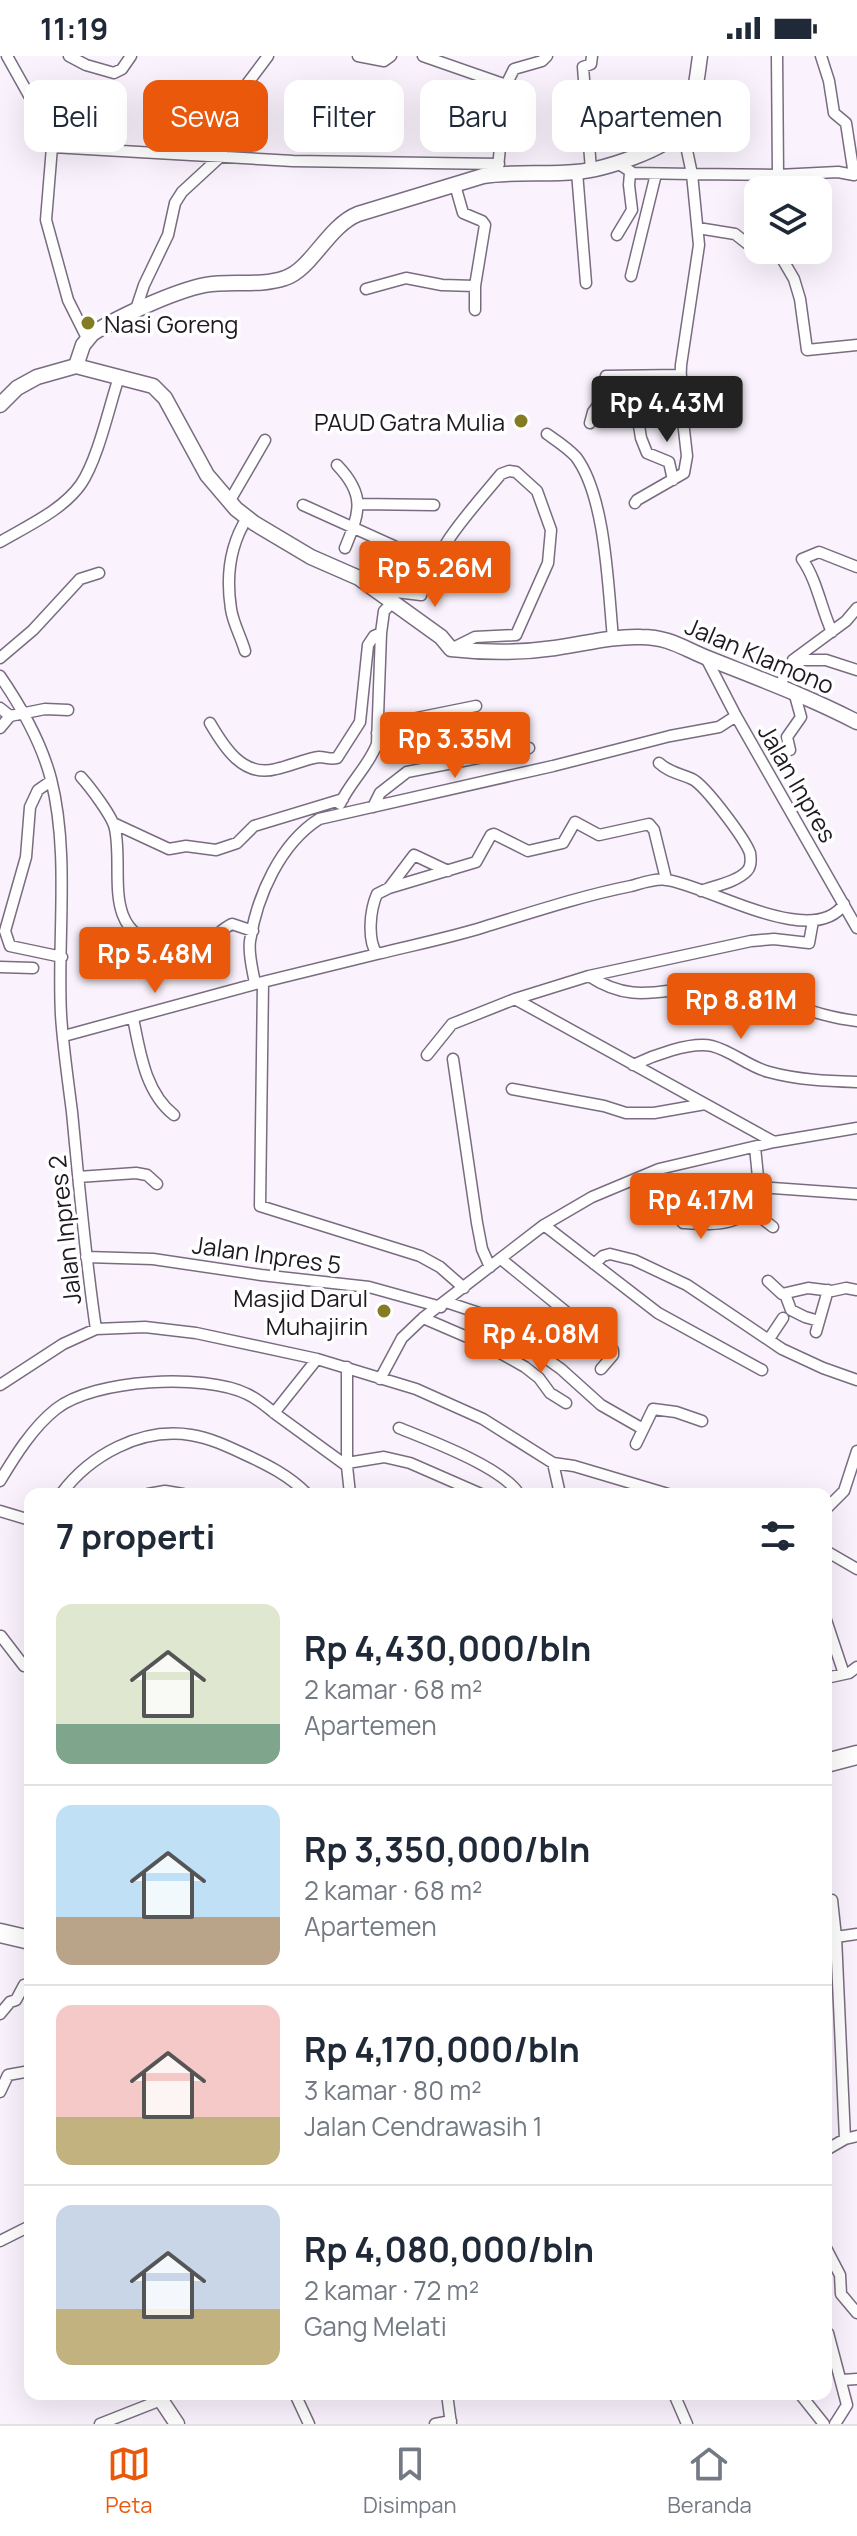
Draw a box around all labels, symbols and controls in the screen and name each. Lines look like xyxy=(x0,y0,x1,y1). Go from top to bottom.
text: 11:19 xyxy=(40,8,108,49)
chip: Beli xyxy=(24,80,127,152)
chip: Sewa xyxy=(143,80,268,152)
chip: Filter xyxy=(284,80,404,152)
chip: Baru xyxy=(420,80,536,152)
chip: Apartemen xyxy=(552,80,750,152)
map controls xyxy=(744,176,832,264)
button: layers xyxy=(744,176,832,264)
place label: Nasi Goreng xyxy=(104,307,238,340)
marker: Nasi Goreng xyxy=(79,314,97,332)
pin: Rp 4.43M xyxy=(584,376,750,444)
text: Rp 4.43M xyxy=(610,384,724,420)
place label: PAUD Gatra Mulia xyxy=(314,405,505,438)
marker: PAUD Gatra Mulia xyxy=(512,412,530,430)
pin: Rp 5.26M xyxy=(352,541,518,609)
text: Rp 5.26M xyxy=(377,549,493,585)
street label: Jalan Klamono xyxy=(681,609,839,701)
pin: Rp 3.35M xyxy=(372,712,538,780)
street label: Jalan Inpres xyxy=(751,718,845,848)
text: Rp 3.35M xyxy=(398,720,512,756)
pin: Rp 5.48M xyxy=(72,927,238,995)
text: Rp 5.48M xyxy=(97,935,213,971)
pin: Rp 8.81M xyxy=(658,973,824,1041)
text: Rp 8.81M xyxy=(685,981,797,1017)
street label: Jalan Inpres 2 xyxy=(40,1154,88,1306)
pin: Rp 4.17M xyxy=(618,1173,784,1241)
text: Rp 4.17M xyxy=(648,1181,754,1217)
street label: Jalan Inpres 5 xyxy=(190,1227,344,1281)
place label: Masjid Darul Muhajirin xyxy=(233,1281,368,1342)
marker: Masjid Darul Muhajirin xyxy=(375,1302,393,1320)
pin: Rp 4.08M xyxy=(458,1307,624,1375)
text: Rp 4.08M xyxy=(483,1315,599,1351)
text: 7 properti xyxy=(56,1513,215,1559)
icon: filters xyxy=(756,1514,800,1558)
text: Rp 4,430,000/bln xyxy=(304,1625,591,1671)
icon: home xyxy=(120,1636,216,1732)
text: 2 kamar · 68 m² xyxy=(304,1671,482,1707)
text: Apartemen xyxy=(304,1707,437,1743)
text: Rp 3,350,000/bln xyxy=(304,1826,590,1872)
icon: home xyxy=(120,1837,216,1933)
text: 2 kamar · 68 m² xyxy=(304,1872,482,1908)
text: Apartemen xyxy=(304,1908,437,1944)
text: Rp 4,170,000/bln xyxy=(304,2026,580,2072)
icon: home xyxy=(120,2037,216,2133)
text: 3 kamar · 80 m² xyxy=(304,2072,482,2108)
text: Jalan Cendrawasih 1 xyxy=(304,2108,543,2144)
text: Rp 4,080,000/bln xyxy=(304,2226,594,2272)
icon: home xyxy=(120,2237,216,2333)
text: 2 kamar · 72 m² xyxy=(304,2272,479,2308)
text: Gang Melati xyxy=(304,2308,447,2344)
tab: Peta xyxy=(105,2442,152,2520)
tab: Disimpan xyxy=(363,2442,457,2520)
tab: Beranda xyxy=(667,2442,752,2520)

